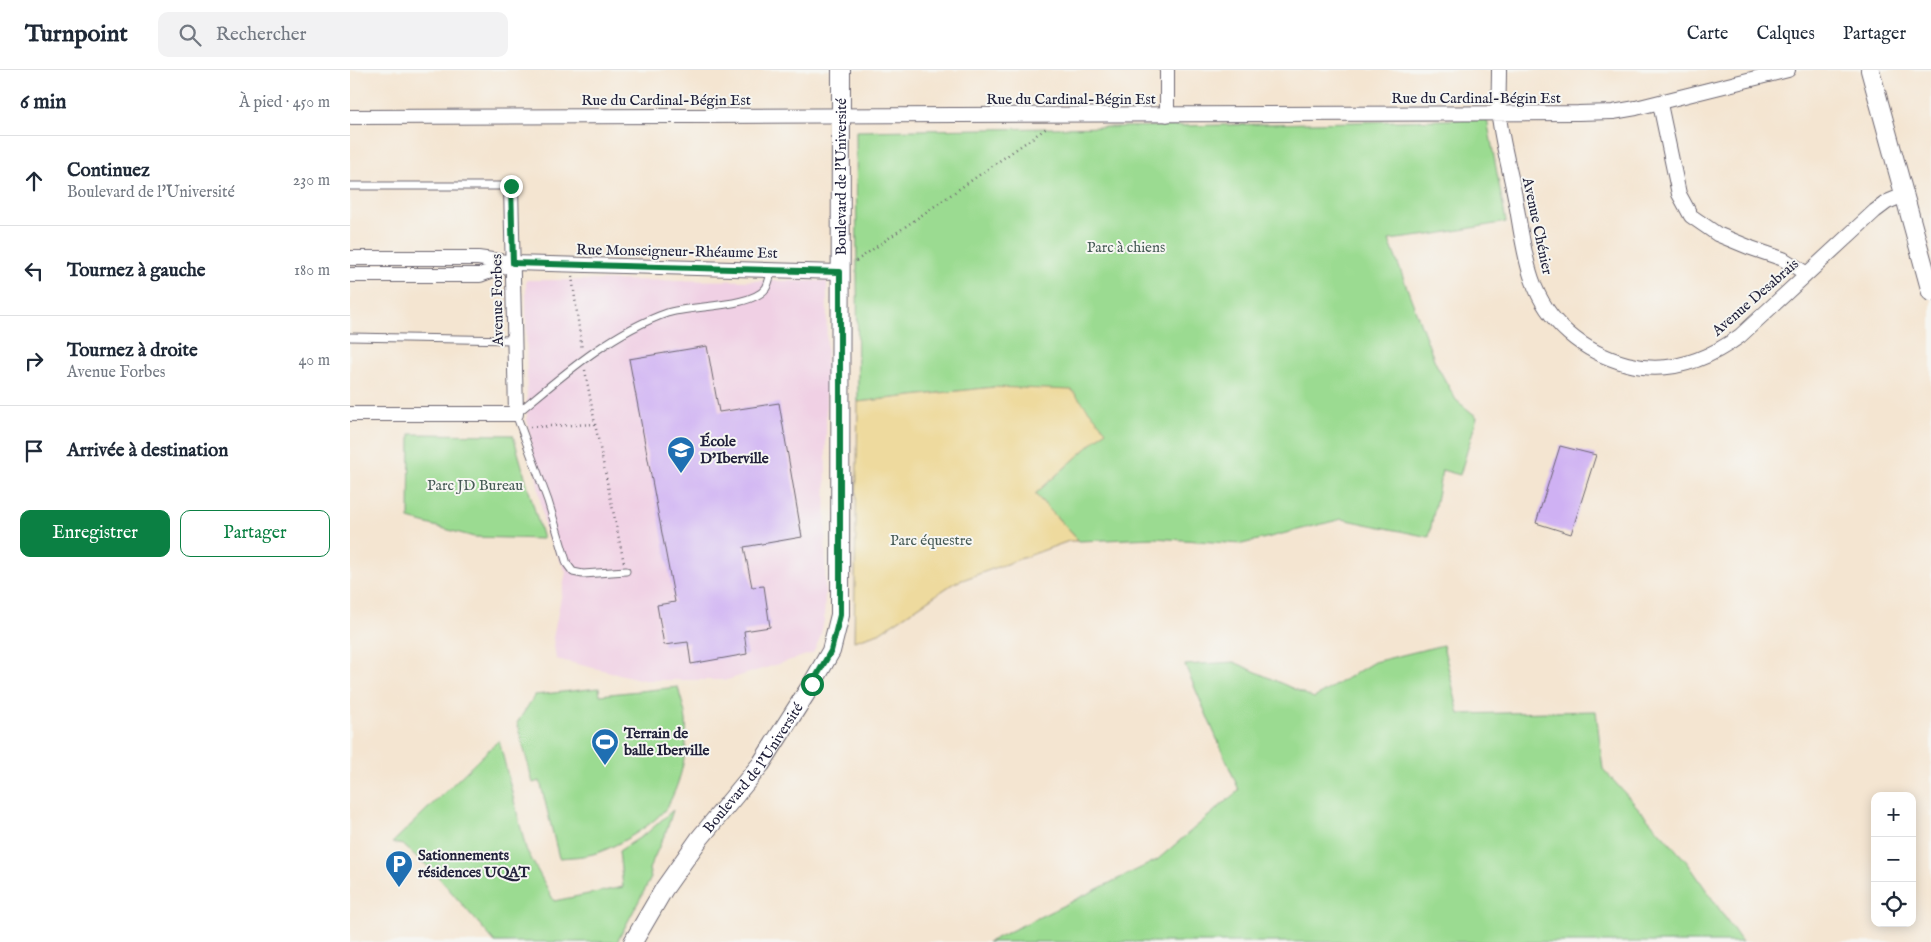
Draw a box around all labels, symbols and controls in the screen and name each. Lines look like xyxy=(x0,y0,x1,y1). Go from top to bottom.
search box xyxy=(158,12,508,57)
text: Turnpoint xyxy=(25,19,128,50)
icon: search xyxy=(176,21,204,49)
text: Rechercher xyxy=(216,23,307,47)
text: Carte xyxy=(1687,23,1728,46)
text: Calques xyxy=(1756,23,1815,46)
text: Partager xyxy=(1843,23,1906,46)
text: 6 min xyxy=(20,89,66,116)
street label: Rue du Cardinal-Bégin Est xyxy=(1391,89,1561,108)
street label: Rue du Cardinal-Bégin Est xyxy=(986,90,1156,109)
street label: Rue du Cardinal-Bégin Est xyxy=(581,91,751,110)
text: À pied · 450 m xyxy=(239,93,330,113)
street label: Boulevard de l'Université xyxy=(832,98,851,256)
text: Continuez xyxy=(67,159,150,183)
icon: ahead xyxy=(20,167,48,195)
text: 230 m xyxy=(293,171,330,191)
route end xyxy=(500,175,523,198)
street label: Avenue Chénier xyxy=(1518,175,1557,277)
text: Boulevard de l'Université xyxy=(67,183,235,203)
park label: Parc à chiens xyxy=(1087,238,1165,257)
street label: Rue Monseigneur-Rhéaume Est xyxy=(576,240,778,263)
street label: Avenue Forbes xyxy=(487,254,508,347)
street label: Avenue Desabrais xyxy=(1707,254,1803,341)
icon: left xyxy=(20,257,48,285)
text: Tournez à gauche xyxy=(67,259,206,283)
text: 180 m xyxy=(294,261,330,281)
text: Tournez à droite xyxy=(67,339,198,363)
icon: right xyxy=(20,347,48,375)
text: 40 m xyxy=(298,351,330,371)
text: Avenue Forbes xyxy=(67,363,165,383)
place label: École D'Iberville xyxy=(700,432,769,468)
school or university icon: École D'Iberville xyxy=(666,435,696,474)
icon: arrive xyxy=(20,437,48,465)
text: Arrivée à destination xyxy=(67,439,228,463)
park label: Parc JD Bureau xyxy=(427,476,523,495)
button: Enregistrer xyxy=(20,510,170,557)
button: Partager xyxy=(180,510,330,557)
park label: Parc équestre xyxy=(890,531,972,550)
route start xyxy=(801,673,824,696)
street label: Boulevard de l'Université xyxy=(699,699,808,837)
place label: Terrain de balle Iberville xyxy=(623,724,709,760)
sports icon: Terrain de balle Iberville xyxy=(590,727,620,766)
map controls xyxy=(1871,792,1916,927)
button: + xyxy=(1871,792,1916,837)
button: − xyxy=(1871,837,1916,882)
place label: Sationnements résidences UQAT xyxy=(418,846,531,882)
parking icon: Sationnements résidences UQAT xyxy=(384,849,414,888)
button: locate xyxy=(1871,882,1916,927)

